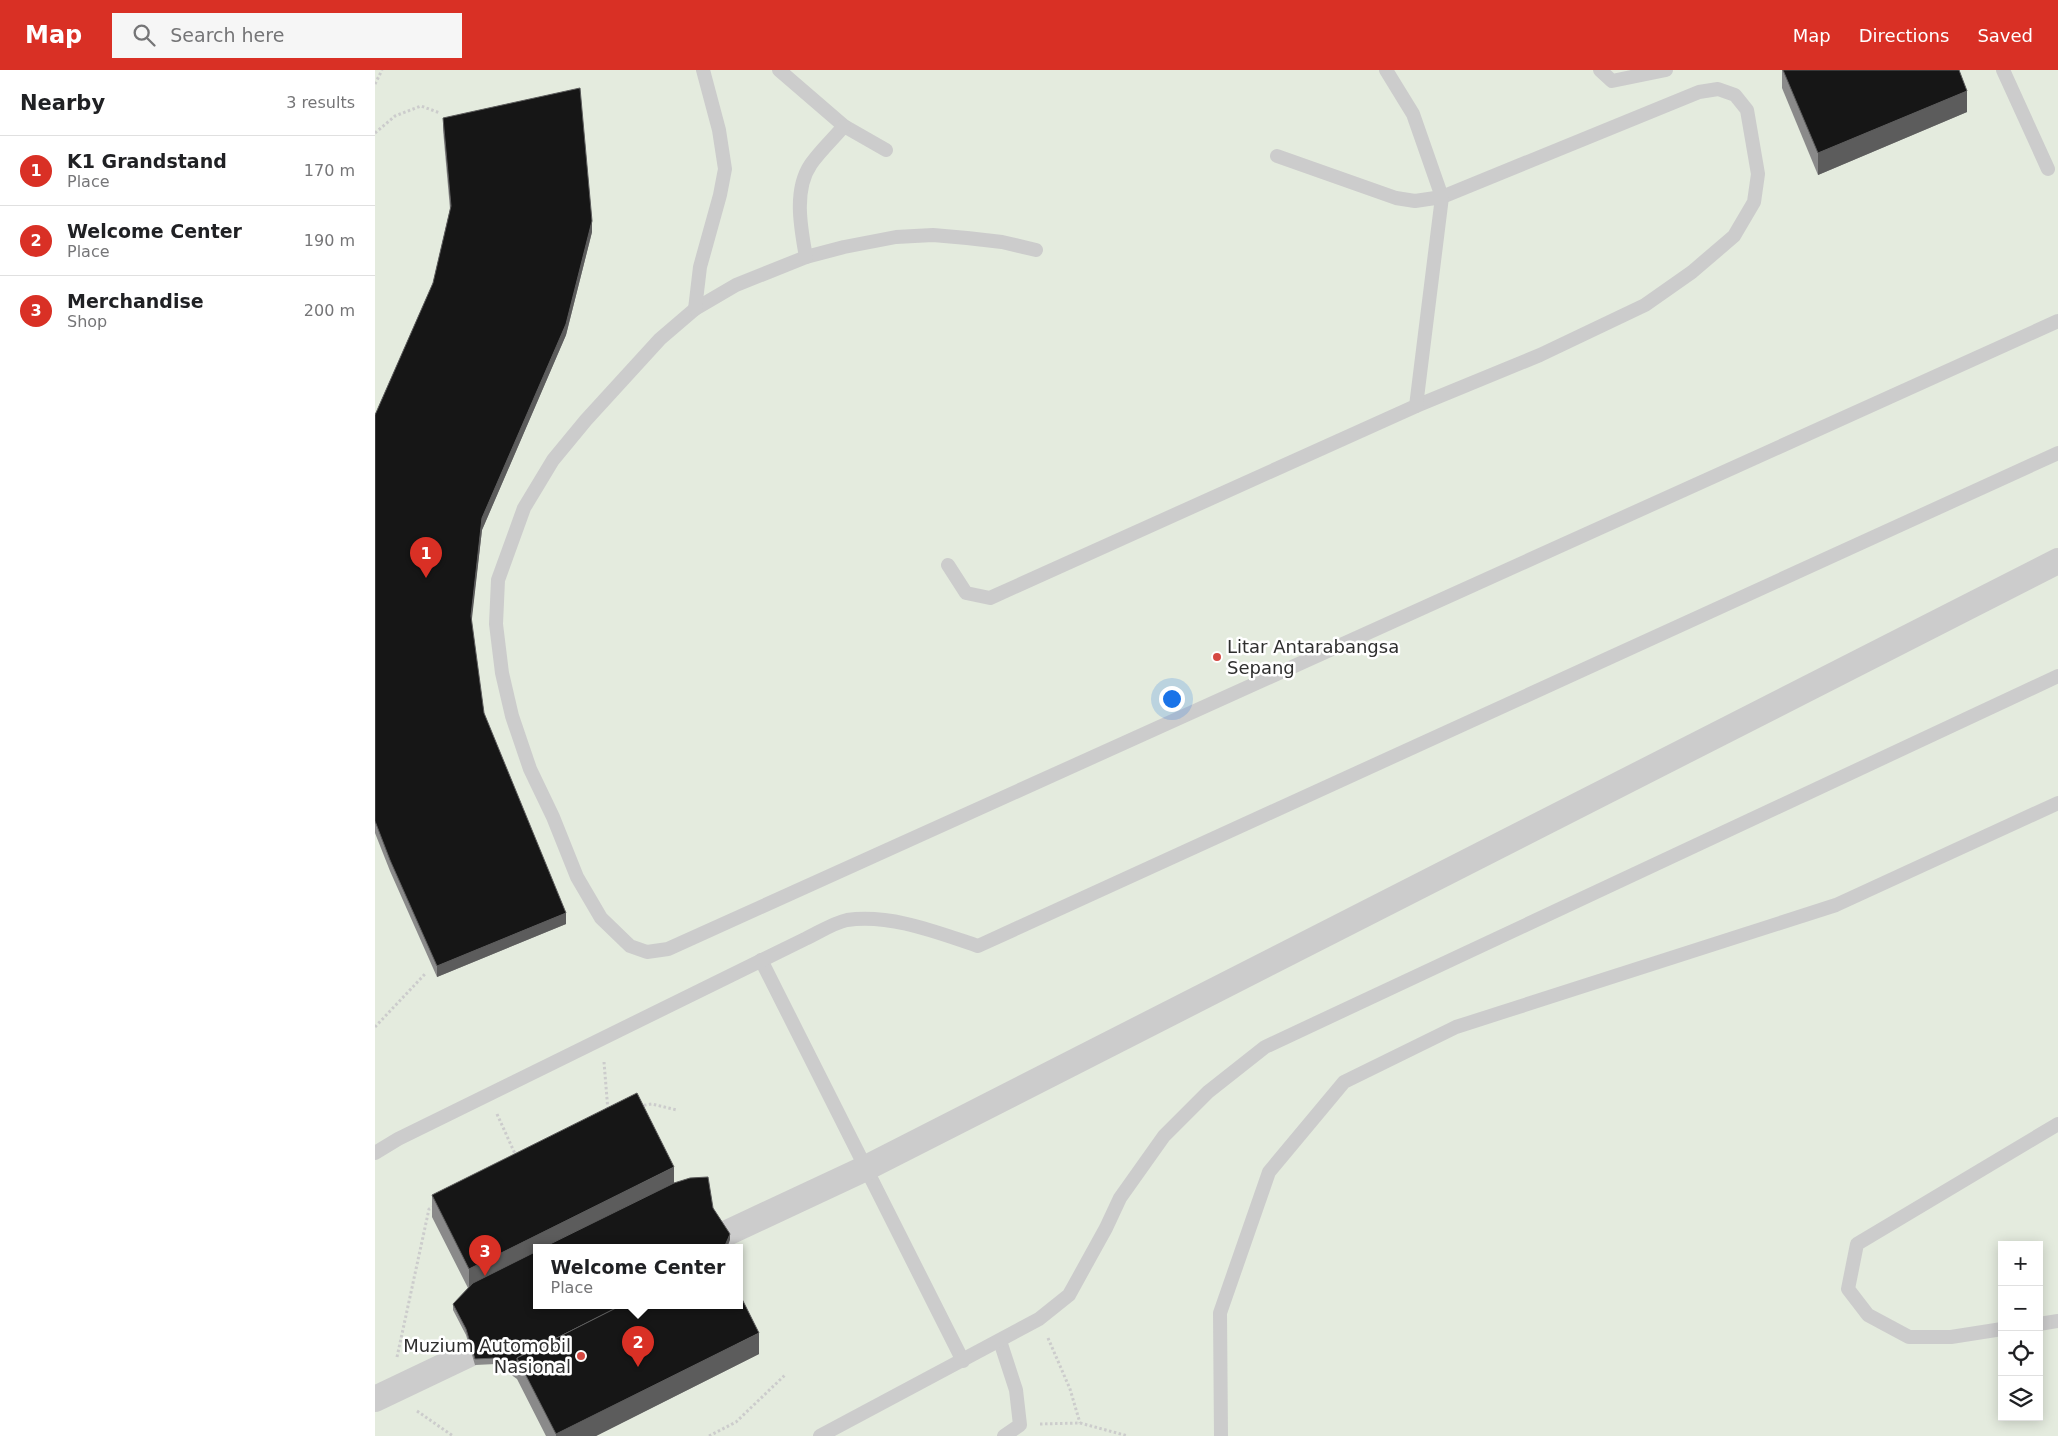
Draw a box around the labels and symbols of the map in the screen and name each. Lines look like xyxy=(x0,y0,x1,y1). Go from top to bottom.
pin: 1 xyxy=(410,537,442,578)
place label: Litar Antarabangsa Sepang xyxy=(1227,636,1399,678)
marker: Litar Antarabangsa Sepang xyxy=(1211,651,1223,663)
your location xyxy=(1159,686,1185,712)
pin: 3 xyxy=(469,1235,501,1276)
pin: 2 xyxy=(622,1326,654,1367)
place label: Muzium Automobil Nasional xyxy=(403,1335,571,1377)
marker: Muzium Automobil Nasional xyxy=(575,1350,587,1362)

